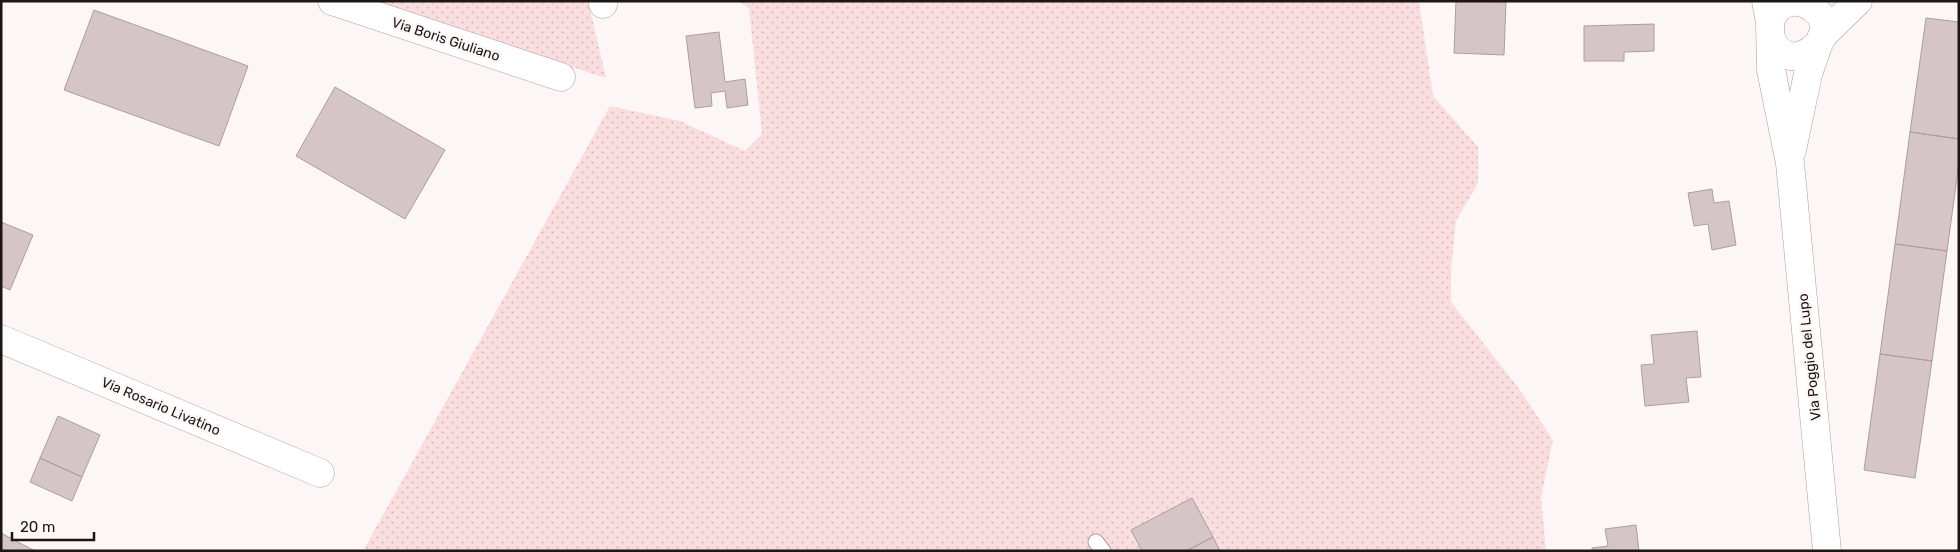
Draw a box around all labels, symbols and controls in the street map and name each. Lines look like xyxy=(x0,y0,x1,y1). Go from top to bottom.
street label: Via Boris Giuliano xyxy=(390,14,502,65)
street label: Via Poggio del Lupo xyxy=(1794,293,1825,421)
street label: Via Rosario Livatino xyxy=(99,374,223,439)
scale bar xyxy=(12,510,95,542)
text: 20 m xyxy=(20,518,55,536)

